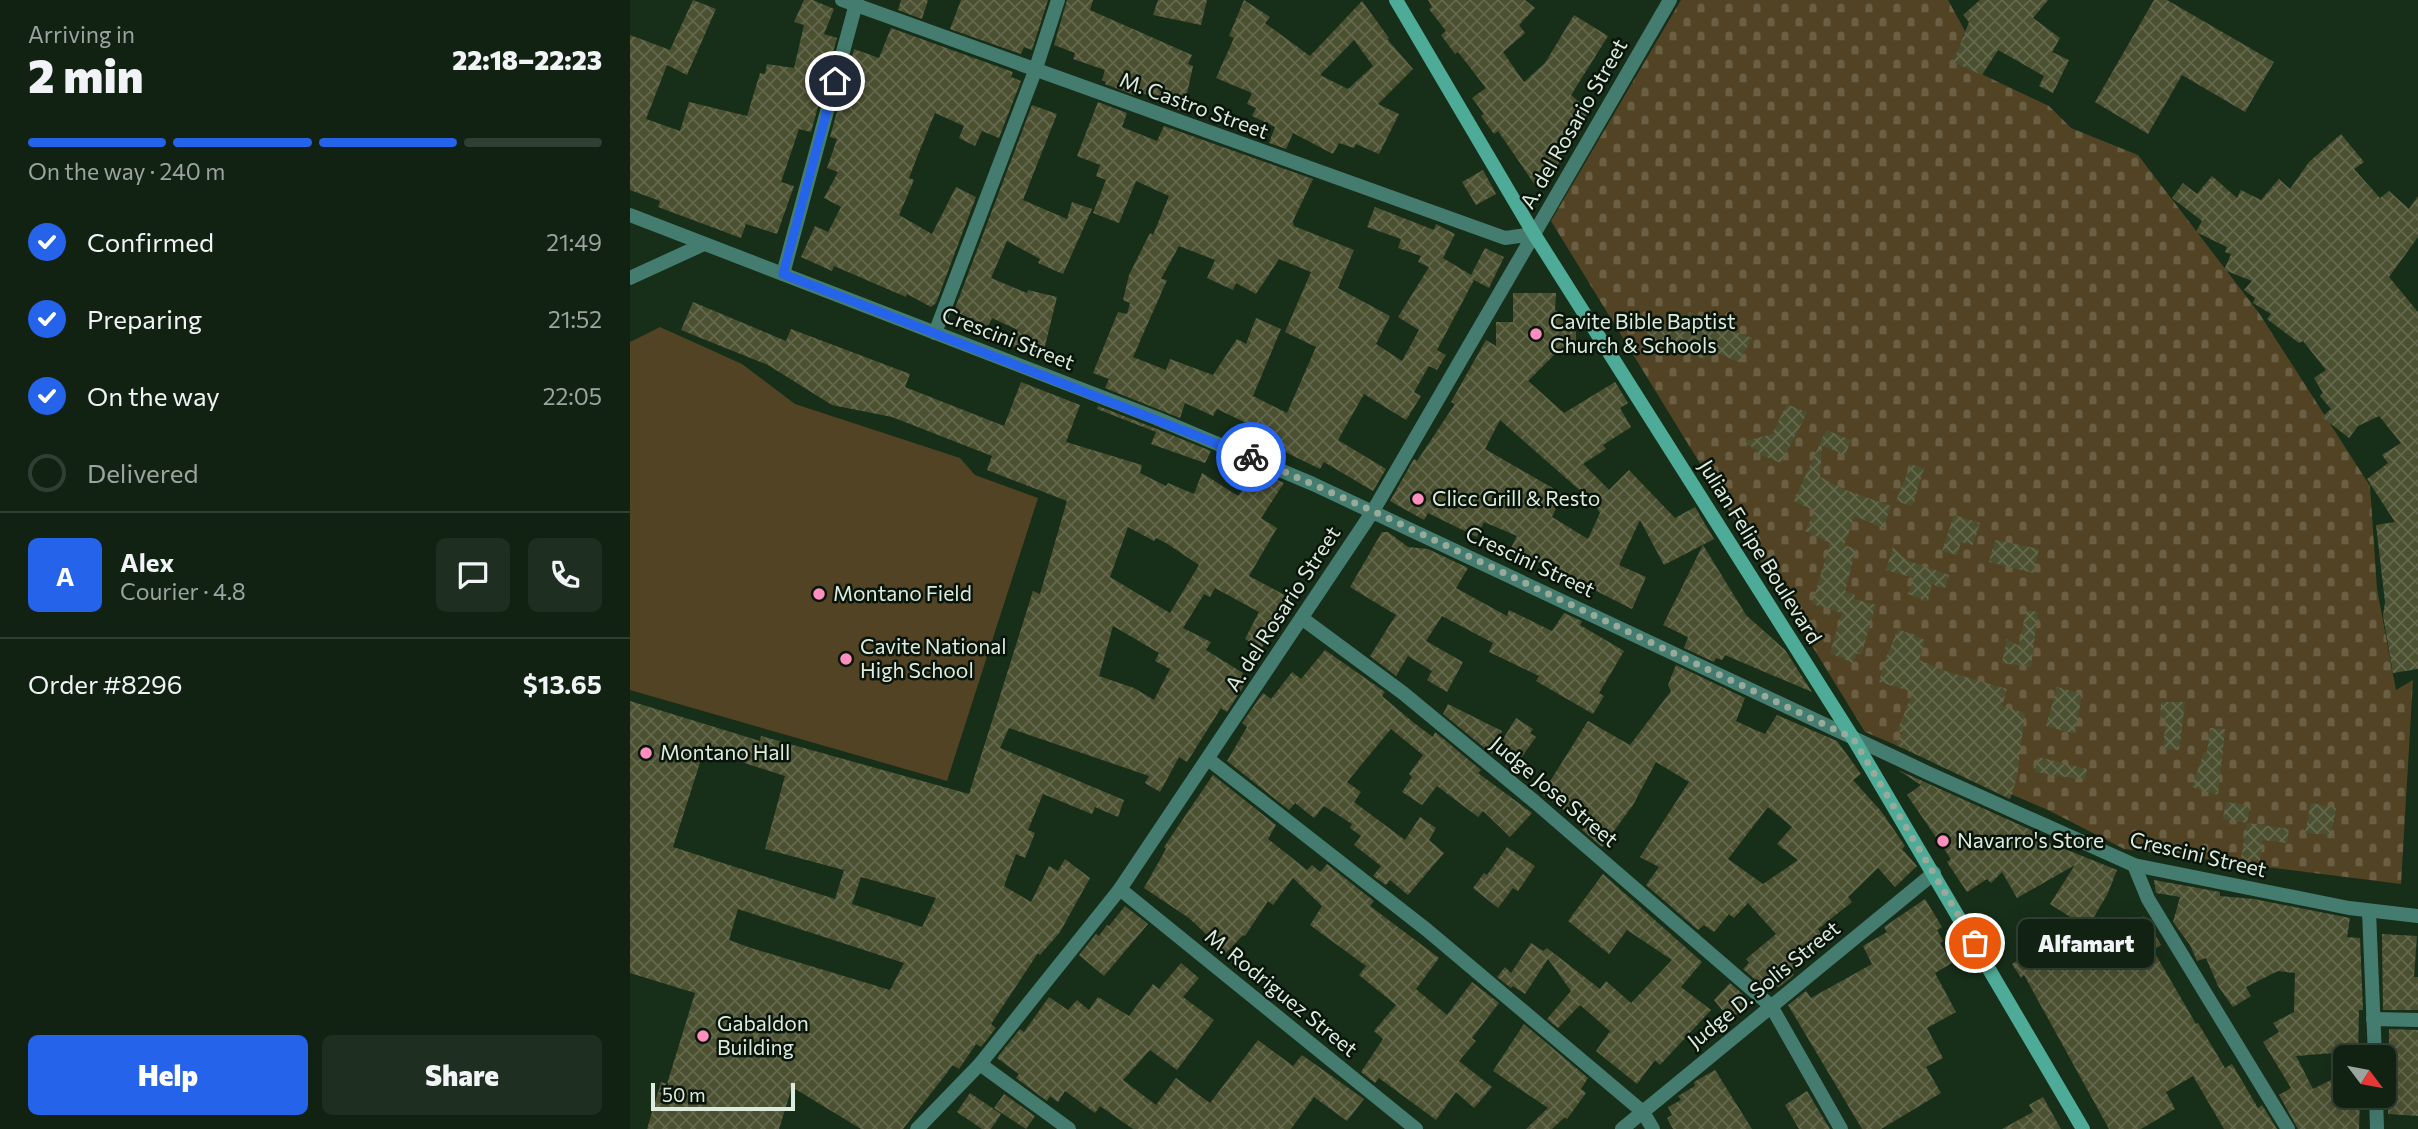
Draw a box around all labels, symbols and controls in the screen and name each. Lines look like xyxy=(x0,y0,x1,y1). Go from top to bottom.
text: Arriving in xyxy=(28,20,135,48)
street label: A. del Rosario Street xyxy=(1514,34,1632,213)
text: 22:18–22:23 xyxy=(452,44,602,75)
text: 2 min xyxy=(28,46,144,102)
pin xyxy=(805,51,865,111)
icon: home xyxy=(816,62,854,100)
street label: M. Castro Street xyxy=(1117,66,1272,143)
text: On the way · 240 m xyxy=(28,157,225,185)
icon: check xyxy=(28,223,66,261)
text: Confirmed xyxy=(87,226,214,257)
text: 21:49 xyxy=(546,228,602,256)
icon: check xyxy=(28,300,66,338)
street label: Crescini Street xyxy=(939,301,1078,374)
text: Preparing xyxy=(87,303,202,334)
text: 21:52 xyxy=(548,305,602,333)
place label: Cavite Bible Baptist Church & Schools xyxy=(1550,308,1736,357)
marker: Cavite Bible Baptist Church & Schools xyxy=(1528,326,1544,342)
icon: check xyxy=(28,377,66,415)
text: On the way xyxy=(87,380,220,411)
text: 22:05 xyxy=(543,382,602,410)
courier xyxy=(1216,422,1286,492)
icon: bike xyxy=(1232,438,1270,476)
street label: Julian Felipe Boulevard xyxy=(1694,455,1828,648)
text: Delivered xyxy=(87,457,198,488)
place label: Clicc Grill & Resto xyxy=(1432,485,1600,510)
marker: Clicc Grill & Resto xyxy=(1410,491,1426,507)
street label: Crescini Street xyxy=(1462,520,1599,601)
street label: A. del Rosario Street xyxy=(1219,521,1345,696)
button: chat xyxy=(436,538,510,612)
button: phone xyxy=(528,538,602,612)
text: Alex xyxy=(120,546,174,577)
text: A xyxy=(56,560,74,591)
text: Courier · 4.8 xyxy=(120,577,246,605)
place label: Montano Field xyxy=(833,580,972,605)
marker: Montano Field xyxy=(811,586,827,602)
place label: Cavite National High School xyxy=(860,633,1007,682)
marker: Cavite National High School xyxy=(838,651,854,667)
text: Order #8296 xyxy=(28,668,183,699)
text: $13.65 xyxy=(523,668,602,699)
street label: Judge Jose Street xyxy=(1486,730,1624,851)
place label: Montano Hall xyxy=(660,739,790,764)
marker: Montano Hall xyxy=(638,745,654,761)
street label: Crescini Street xyxy=(2127,826,2269,881)
place label: Navarro's Store xyxy=(1957,827,2104,852)
marker: Navarro's Store xyxy=(1935,833,1951,849)
pin xyxy=(1945,913,2005,973)
street label: Judge D. Solis Street xyxy=(1682,915,1844,1053)
callout: Alfamart xyxy=(2017,918,2154,968)
street label: M. Rodriguez Street xyxy=(1201,923,1363,1061)
icon: bag xyxy=(1956,924,1994,962)
text: Alfamart xyxy=(2038,929,2134,957)
place label: Gabaldon Building xyxy=(717,1010,809,1059)
marker: Gabaldon Building xyxy=(695,1028,711,1044)
button: Help xyxy=(28,1035,308,1115)
button: Share xyxy=(322,1035,602,1115)
north arrow xyxy=(2333,1045,2396,1108)
map controls xyxy=(2333,1045,2396,1108)
scale bar xyxy=(651,1080,794,1112)
text: 50 m xyxy=(662,1083,706,1106)

